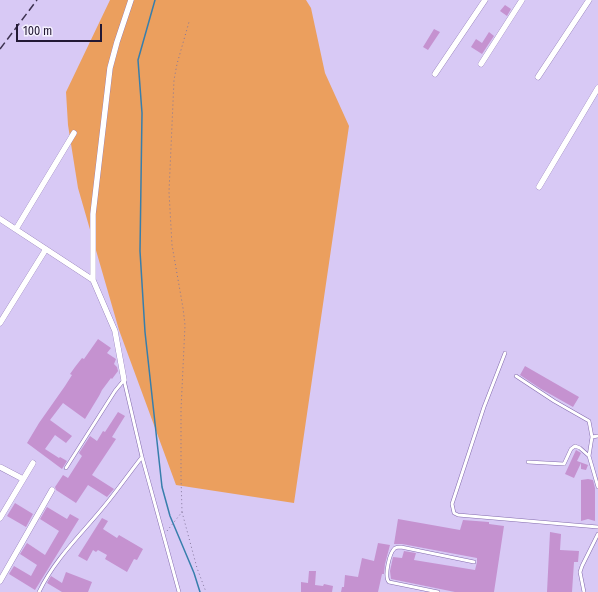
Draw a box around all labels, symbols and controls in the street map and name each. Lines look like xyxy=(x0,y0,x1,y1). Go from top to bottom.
scale bar xyxy=(18,16,104,42)
text: 100 m xyxy=(23,24,52,38)

